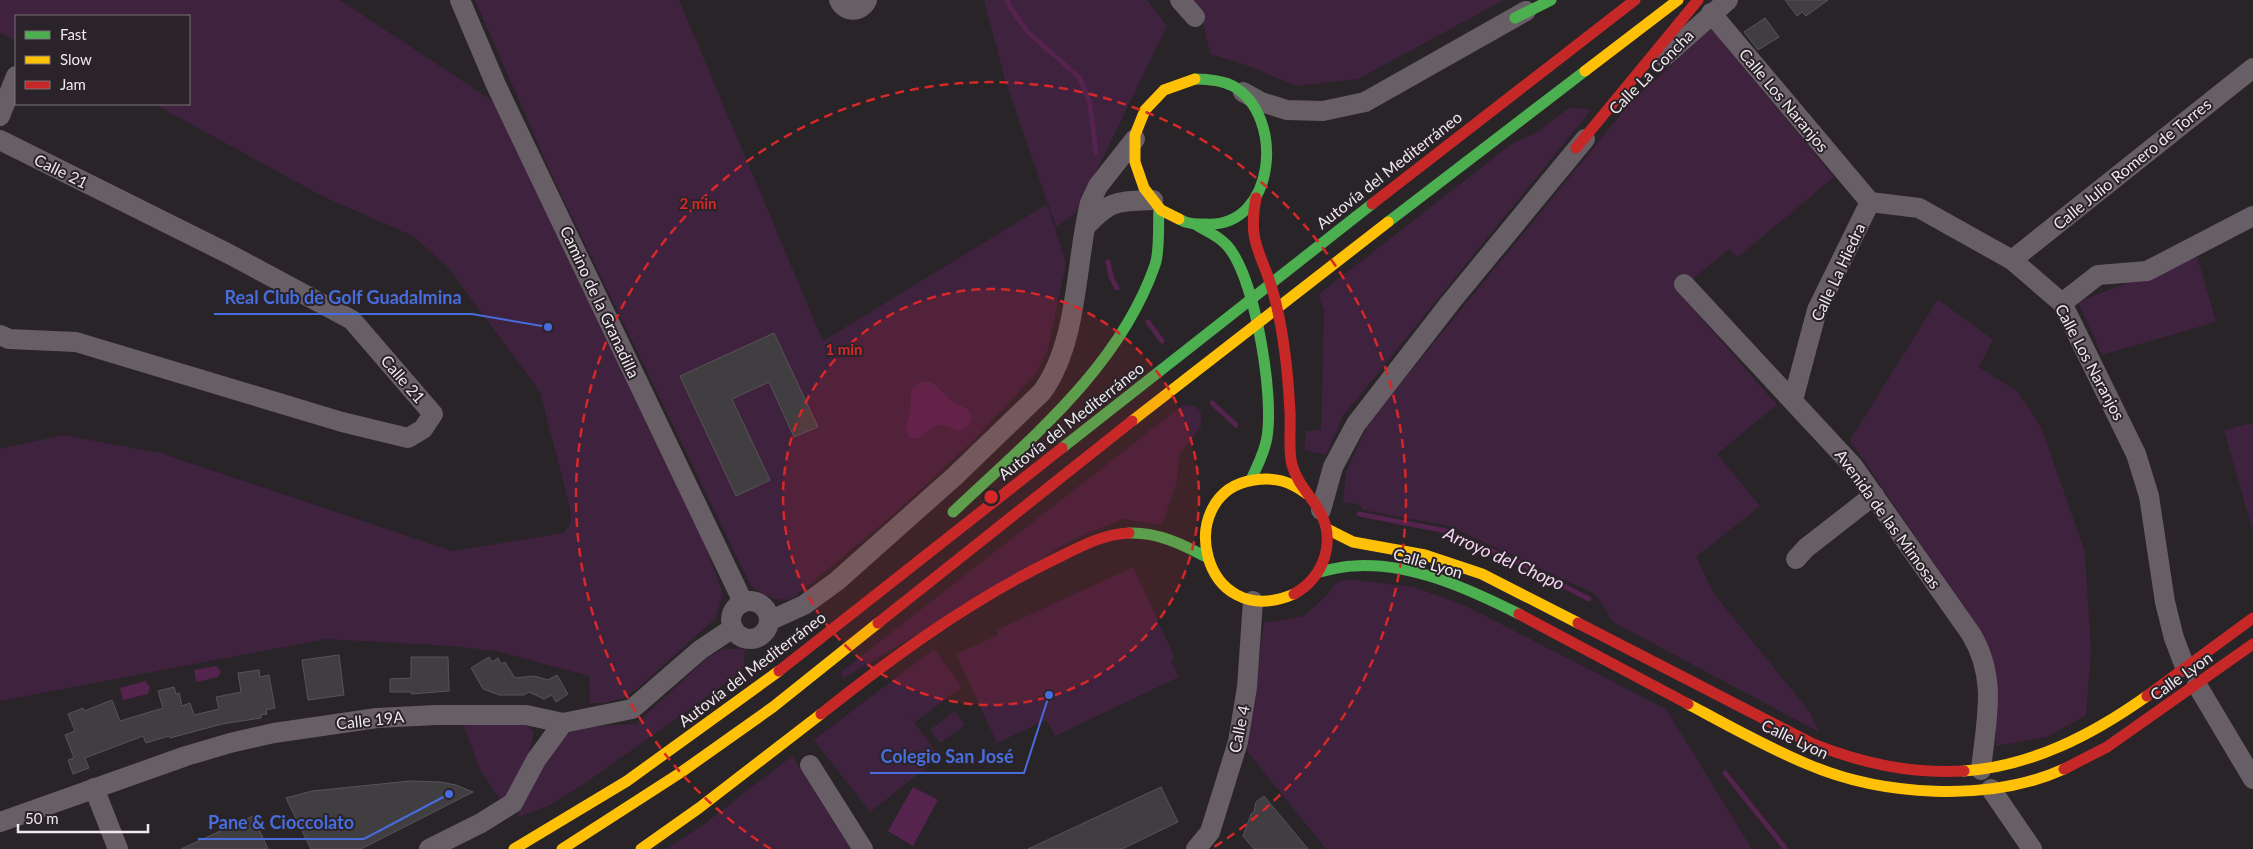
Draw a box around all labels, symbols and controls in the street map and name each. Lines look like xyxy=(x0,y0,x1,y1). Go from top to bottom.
legend xyxy=(15,15,190,105)
text: Fast xyxy=(60,25,87,43)
street label: Calle La Concha xyxy=(1604,25,1697,118)
street label: Calle Los Naranjos xyxy=(1736,44,1833,155)
text: Slow xyxy=(60,50,92,68)
text: Jam xyxy=(60,75,86,93)
street label: Calle Julio Romero de Torres xyxy=(2049,94,2215,233)
street label: Autovía del Mediterráneo xyxy=(1312,107,1465,232)
street label: Calle 21 xyxy=(31,149,91,192)
text: 2 min xyxy=(679,194,717,212)
street label: Calle La Hiedra xyxy=(1807,220,1869,324)
street label: Camino de la Granadilla xyxy=(557,223,644,381)
callout: Real Club de Golf Guadalmina xyxy=(214,281,472,314)
text: Real Club de Golf Guadalmina xyxy=(224,286,462,308)
street label: Calle Los Naranjos xyxy=(2052,300,2129,423)
text: 1 min xyxy=(825,340,863,358)
street label: Calle 21 xyxy=(377,351,429,407)
street label: Autovía del Mediterráneo xyxy=(994,358,1147,483)
street label: Avenida de las Mimosas xyxy=(1832,445,1945,592)
centre of rings xyxy=(982,488,1000,506)
water label: Arroyo del Chopo xyxy=(1440,521,1568,595)
street label: Calle Lyon xyxy=(1391,544,1465,582)
street label: Autovía del Mediterráneo xyxy=(674,607,829,730)
street label: Calle Lyon xyxy=(2146,647,2215,704)
street label: Calle 4 xyxy=(1224,703,1253,754)
street label: Calle 19A xyxy=(335,706,405,733)
street label: Calle Lyon xyxy=(1759,715,1832,762)
callout: Colegio San José xyxy=(870,740,1024,773)
text: Colegio San José xyxy=(880,745,1014,767)
scale bar xyxy=(18,802,148,834)
callout: Pane & Cioccolato xyxy=(198,806,364,839)
text: 50 m xyxy=(25,809,59,827)
text: Pane & Cioccolato xyxy=(208,811,354,833)

